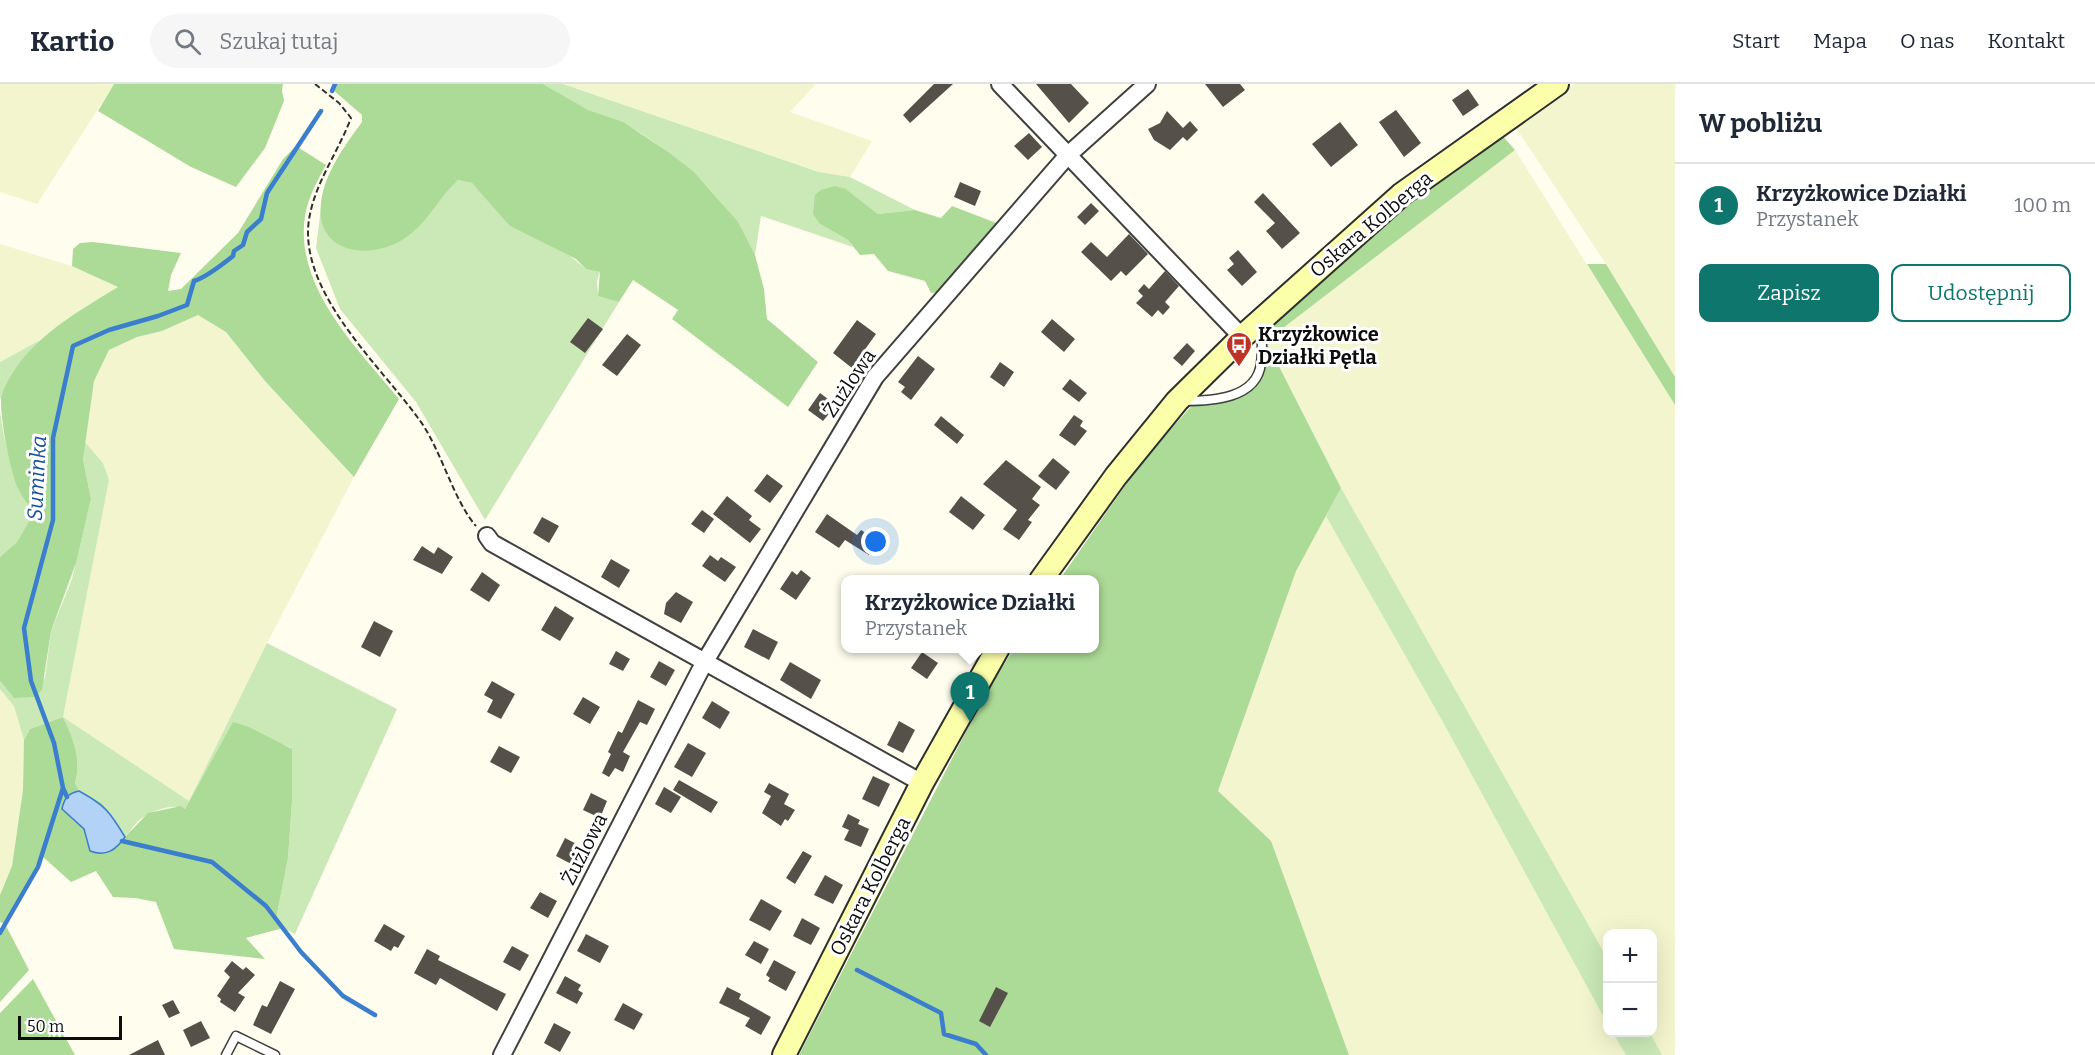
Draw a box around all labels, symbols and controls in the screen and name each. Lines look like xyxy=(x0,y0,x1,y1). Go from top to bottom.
search box xyxy=(150,14,570,68)
text: Kartio xyxy=(30,25,114,58)
icon: search xyxy=(171,25,204,58)
text: Szukaj tutaj xyxy=(219,28,338,55)
text: Start xyxy=(1732,28,1780,54)
text: Mapa xyxy=(1813,28,1867,54)
text: O nas xyxy=(1900,28,1955,54)
text: Kontakt xyxy=(1988,28,2065,54)
text: W pobliżu xyxy=(1699,108,1822,139)
street label: Oskara Kolberga xyxy=(1305,166,1437,282)
text: Krzyżkowice Działki xyxy=(1756,180,1967,207)
text: 1 xyxy=(1714,193,1723,217)
text: 100 m xyxy=(2014,193,2071,217)
text: Przystanek xyxy=(1756,207,1858,231)
button: Zapisz xyxy=(1699,264,1879,322)
button: Udostępnij xyxy=(1891,264,2071,322)
place label: Krzyżkowice Działki Pętla xyxy=(1258,322,1379,369)
bus stop icon: Krzyżkowice Działki Pętla xyxy=(1224,330,1254,368)
street label: Żużlowa xyxy=(817,344,881,422)
water label: Suminka xyxy=(22,435,52,521)
your location xyxy=(861,527,890,556)
popup xyxy=(841,575,1099,653)
text: Krzyżkowice Działki xyxy=(865,589,1075,616)
text: Przystanek xyxy=(865,616,967,640)
pin: 1 xyxy=(950,672,990,722)
street label: Żużlowa xyxy=(556,809,612,889)
street label: Oskara Kolberga xyxy=(825,813,915,959)
map controls xyxy=(1603,929,1657,1037)
button: + xyxy=(1603,929,1657,983)
button: − xyxy=(1603,983,1657,1037)
scale bar xyxy=(18,1013,122,1040)
text: 50 m xyxy=(27,1017,64,1036)

